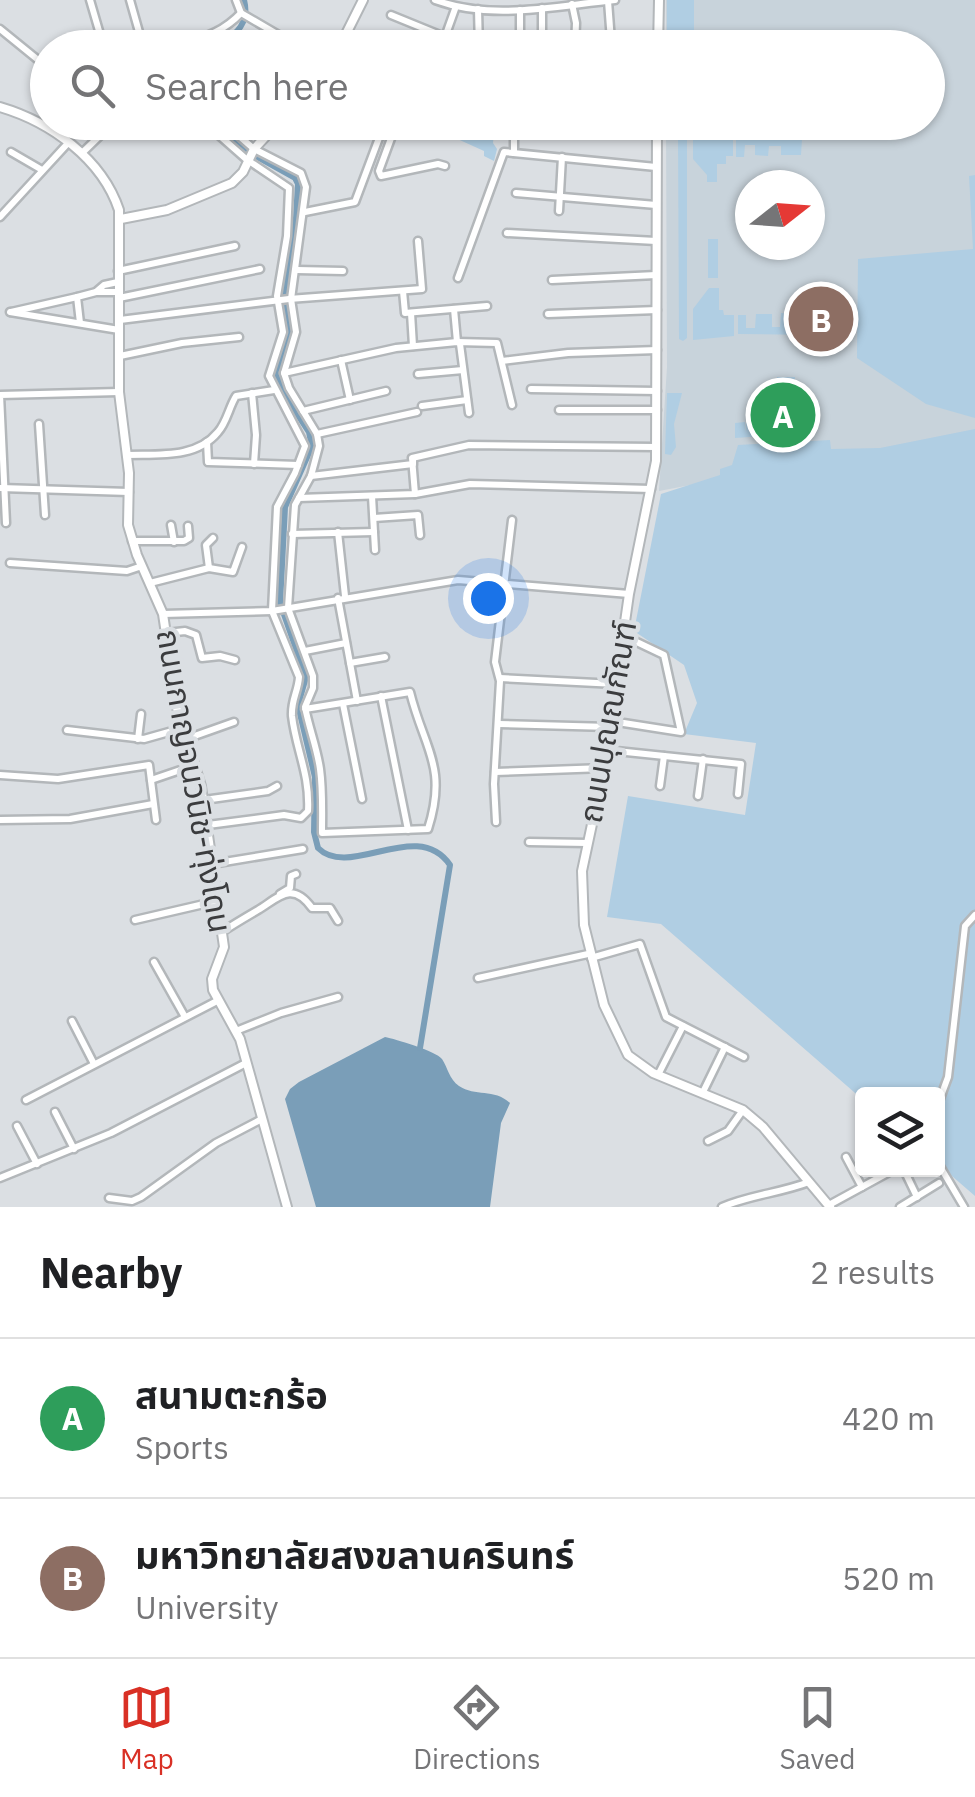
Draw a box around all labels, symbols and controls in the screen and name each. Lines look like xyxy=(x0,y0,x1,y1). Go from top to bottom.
search box xyxy=(30,30,945,140)
icon: search xyxy=(65,58,120,113)
text: Search here xyxy=(145,61,349,110)
north arrow xyxy=(735,170,825,260)
pin: B xyxy=(788,282,854,356)
pin: A xyxy=(750,378,816,452)
your location xyxy=(463,573,514,624)
street label: ถนนปุณณกัณฑ์ xyxy=(569,618,645,826)
street label: ถนนกาญจนวนิช-ทุ่งโดน xyxy=(148,626,242,936)
map controls xyxy=(855,1087,945,1177)
button: layers xyxy=(855,1087,945,1177)
text: Nearby xyxy=(40,1245,182,1300)
text: 2 results xyxy=(810,1251,935,1293)
text: สนามตะกร้อ xyxy=(135,1370,328,1419)
text: A xyxy=(62,1397,83,1439)
text: 420 m xyxy=(842,1397,935,1439)
text: Sports xyxy=(135,1426,229,1468)
text: มหาวิทยาลัยสงขลานครินทร์ xyxy=(135,1530,574,1579)
text: B xyxy=(62,1557,83,1599)
text: 520 m xyxy=(842,1557,935,1599)
text: University xyxy=(135,1586,278,1628)
tab: Map xyxy=(119,1680,174,1777)
tab: Directions xyxy=(413,1680,541,1777)
tab: Saved xyxy=(779,1680,856,1777)

